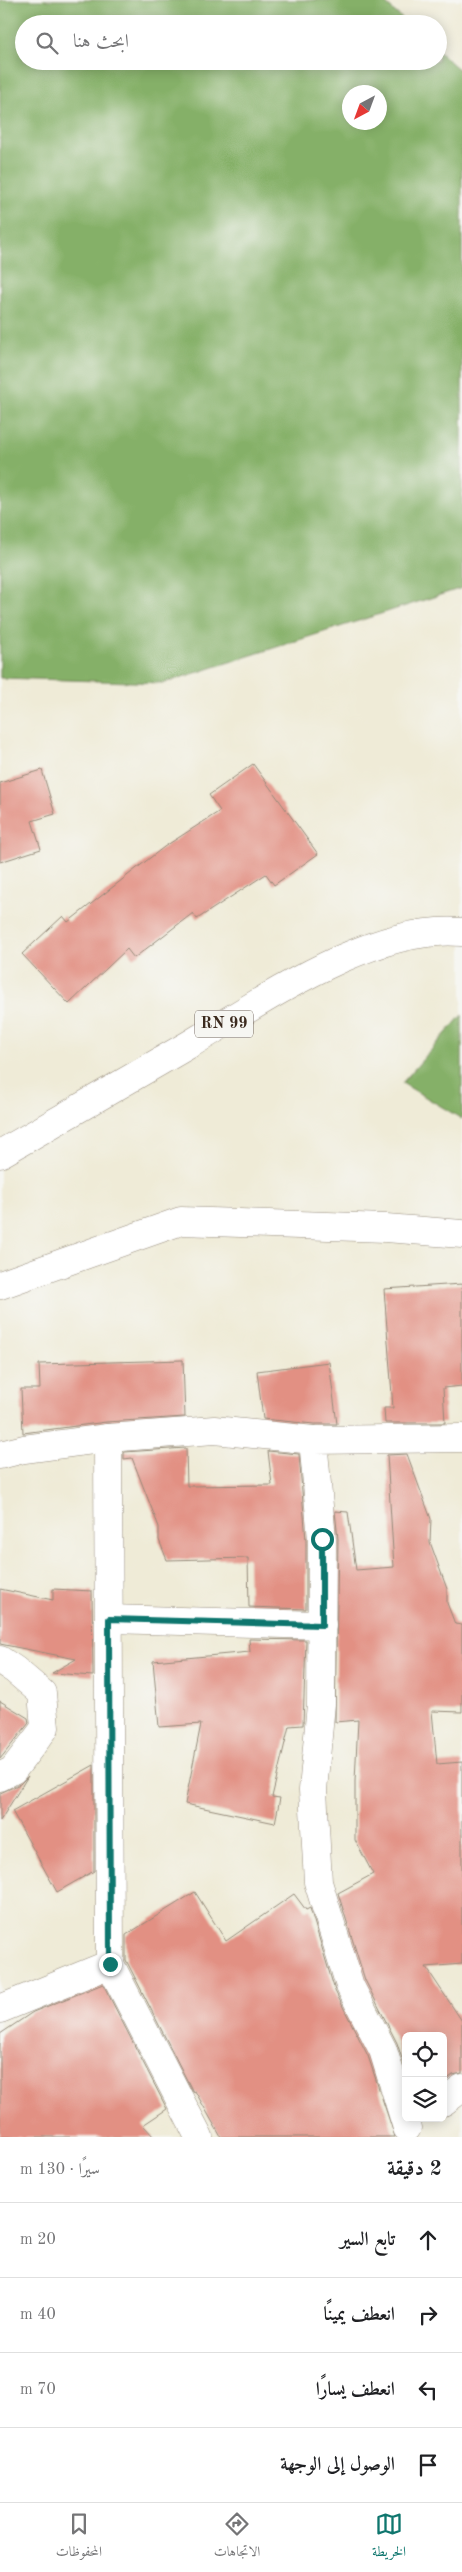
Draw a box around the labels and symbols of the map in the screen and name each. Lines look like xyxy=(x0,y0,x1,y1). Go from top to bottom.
north arrow xyxy=(342,85,387,130)
road number: RN 99 xyxy=(195,1011,253,1038)
route start xyxy=(311,1528,334,1551)
route end xyxy=(99,1953,122,1976)

